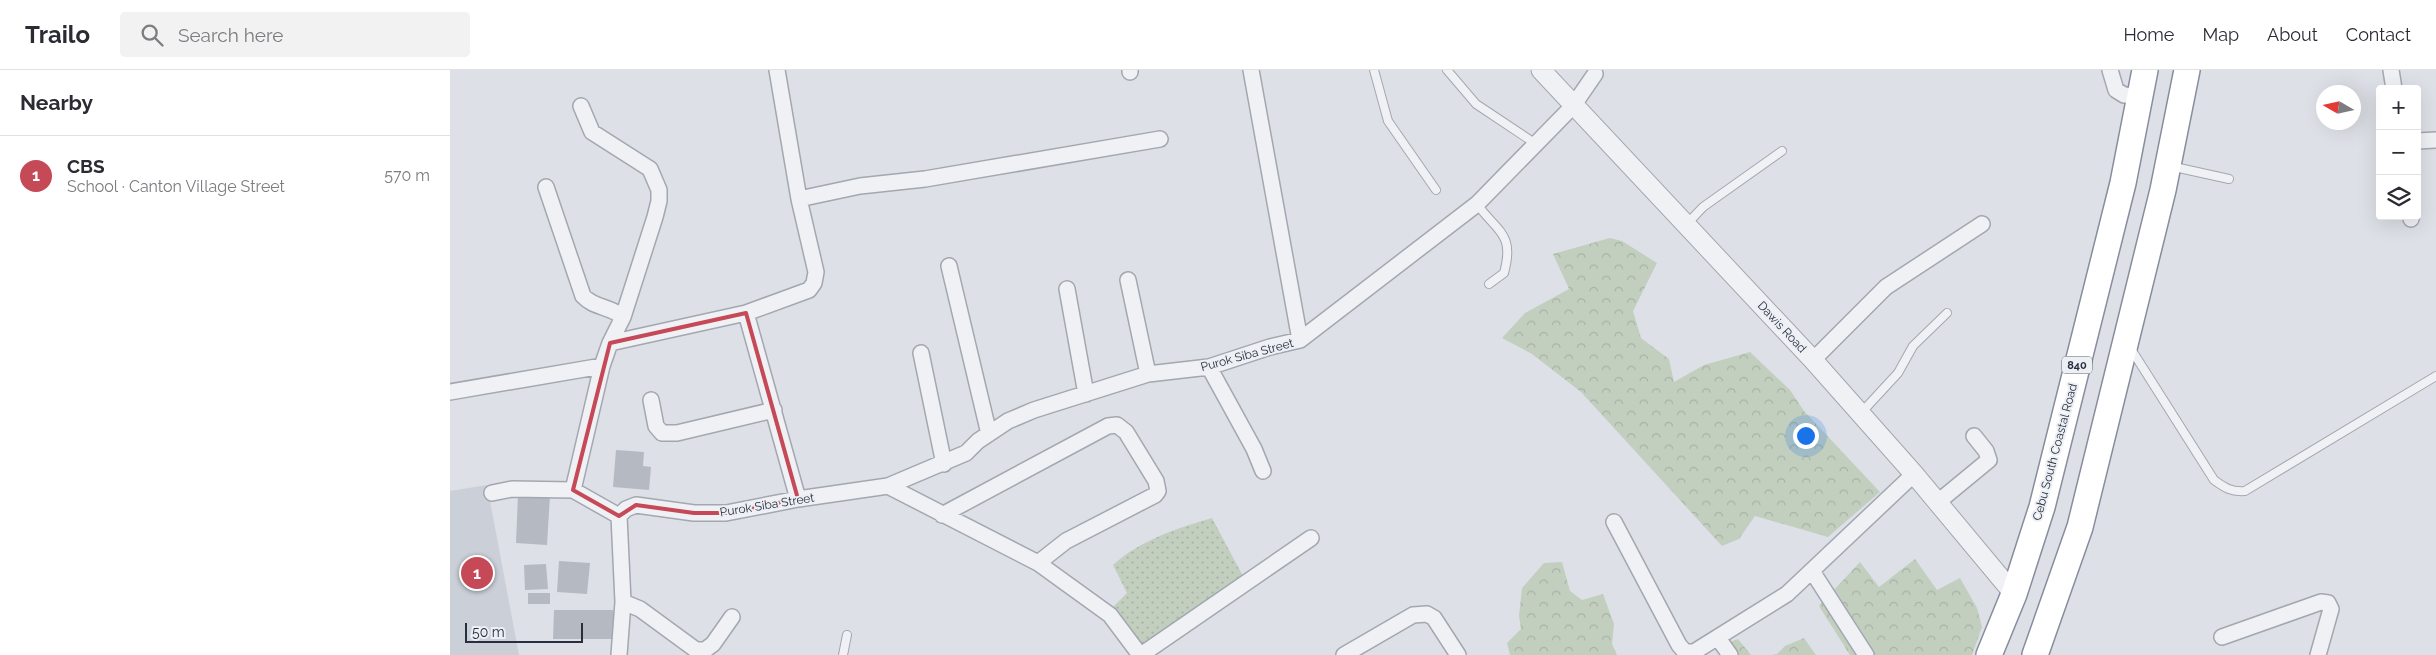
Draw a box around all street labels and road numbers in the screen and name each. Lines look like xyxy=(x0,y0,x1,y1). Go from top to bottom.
street label: Dawis Road xyxy=(1755,298,1809,356)
street label: Purok Siba Street xyxy=(1199,336,1295,374)
road number: 840 xyxy=(2062,356,2092,374)
street label: Cebu South Coastal Road xyxy=(2030,382,2080,522)
street label: Purok Siba Street xyxy=(719,491,815,519)

